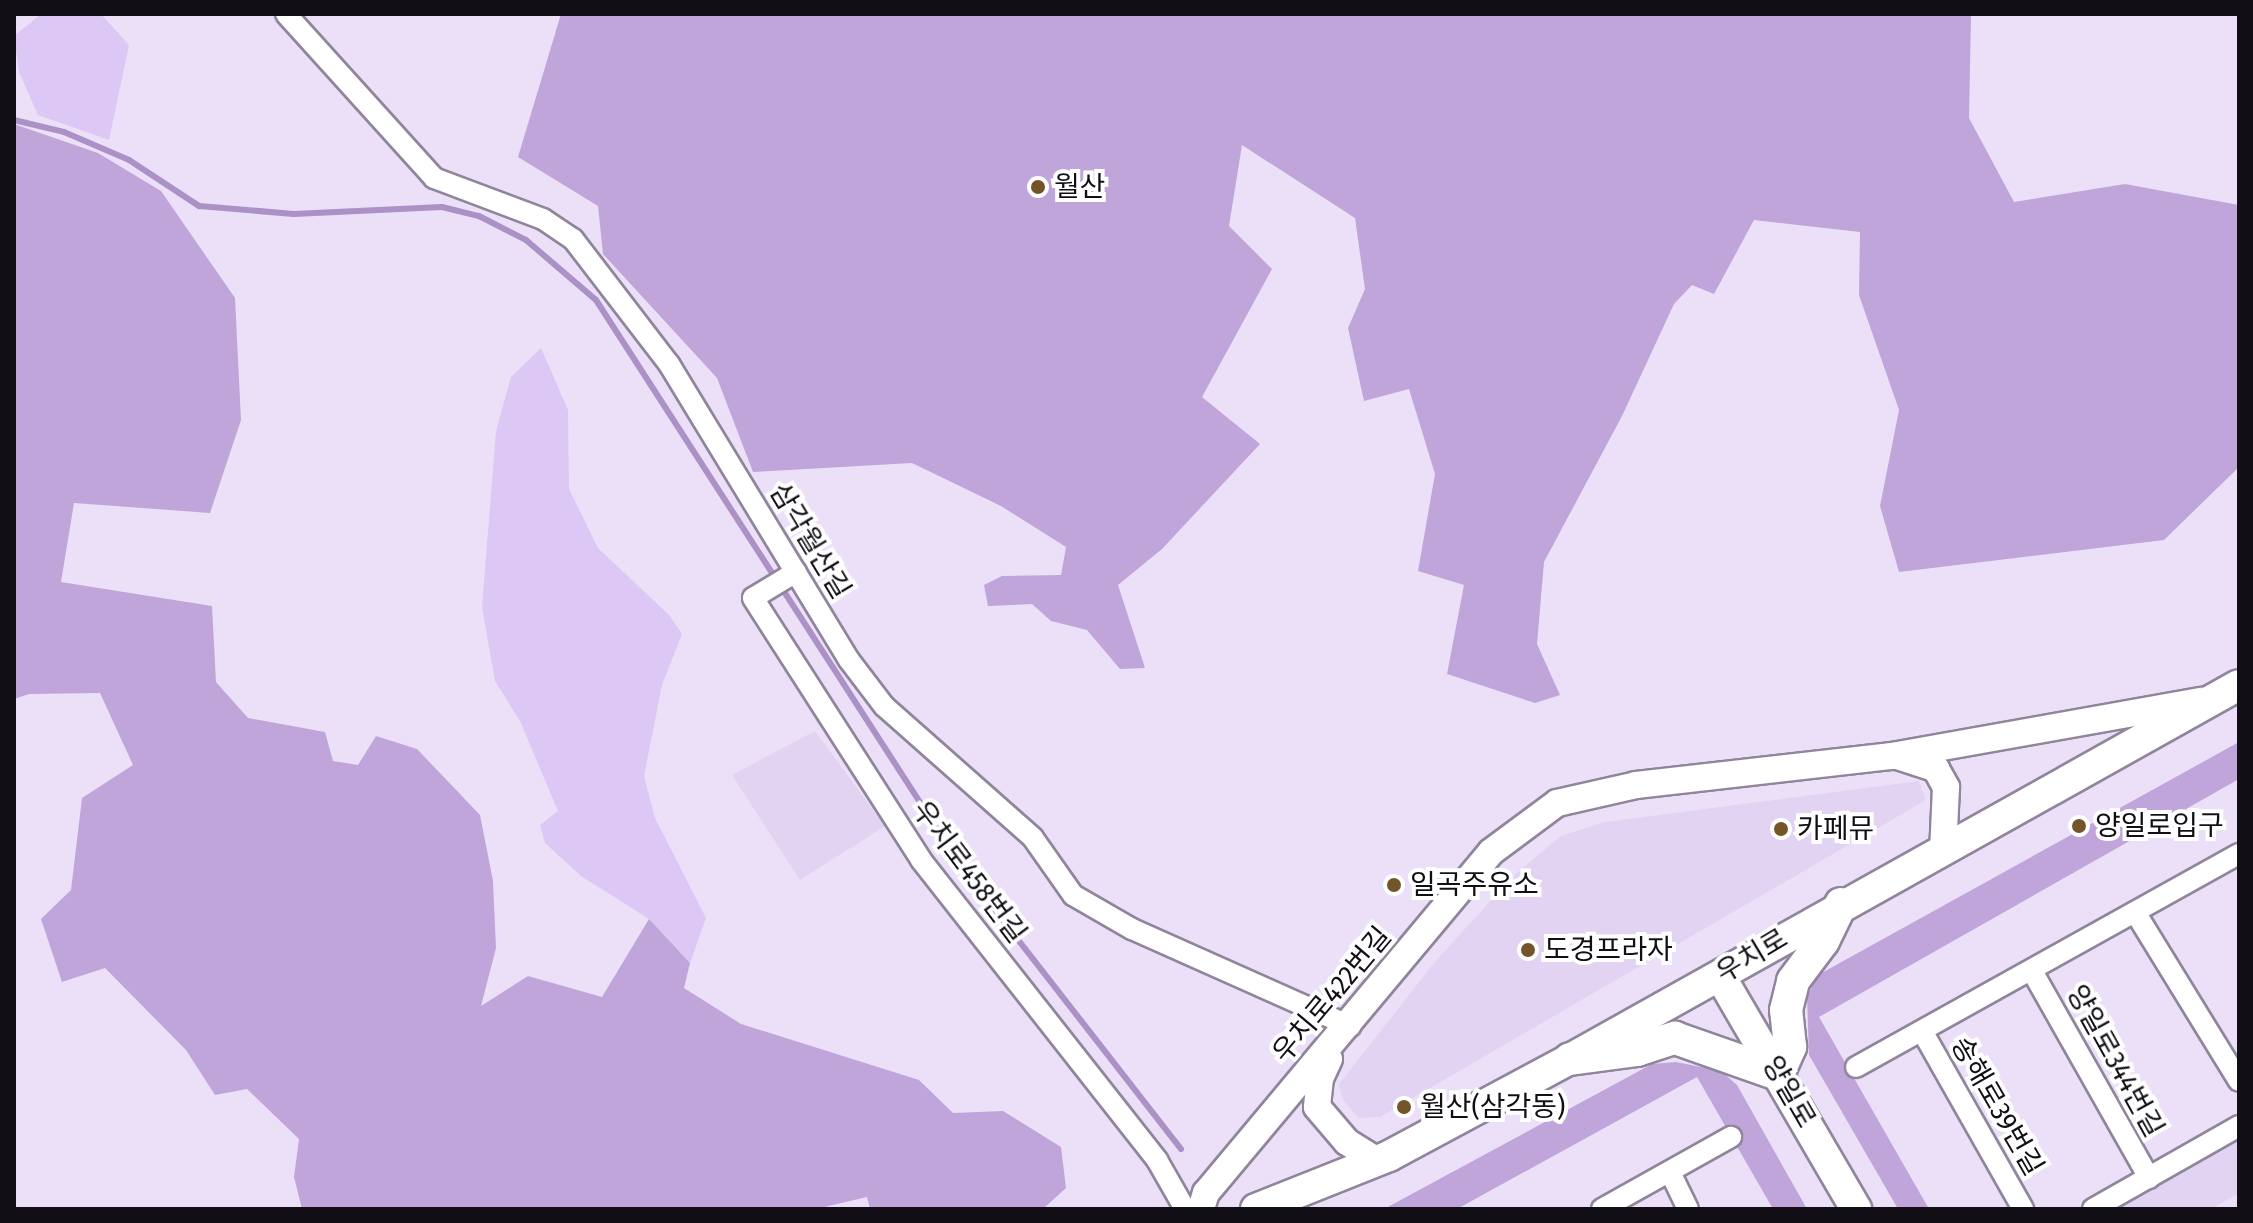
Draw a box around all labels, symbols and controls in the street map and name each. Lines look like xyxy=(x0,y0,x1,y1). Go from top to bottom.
place label: 월산 xyxy=(1054,170,1106,204)
marker: 월산 xyxy=(1029,178,1047,196)
street label: 삼각월산길 xyxy=(762,477,858,605)
street label: 우치로458번길 xyxy=(905,794,1033,950)
place label: 양일로입구 xyxy=(2095,809,2224,843)
place label: 카페뮤 xyxy=(1797,812,1874,846)
marker: 양일로입구 xyxy=(2070,817,2088,835)
marker: 카페뮤 xyxy=(1772,820,1790,838)
place label: 일곡주유소 xyxy=(1410,868,1539,902)
marker: 일곡주유소 xyxy=(1385,876,1403,894)
street label: 우치로422번길 xyxy=(1266,920,1398,1070)
street label: 우치로 xyxy=(1710,922,1794,990)
place label: 도경프라자 xyxy=(1544,933,1673,967)
marker: 도경프라자 xyxy=(1519,941,1537,959)
street label: 양일로344번길 xyxy=(2059,979,2171,1143)
street label: 송해로39번길 xyxy=(1944,1031,2050,1181)
street label: 양일로 xyxy=(1755,1050,1823,1134)
place label: 월산(삼각동) xyxy=(1420,1090,1565,1124)
marker: 월산(삼각동) xyxy=(1395,1098,1413,1116)

